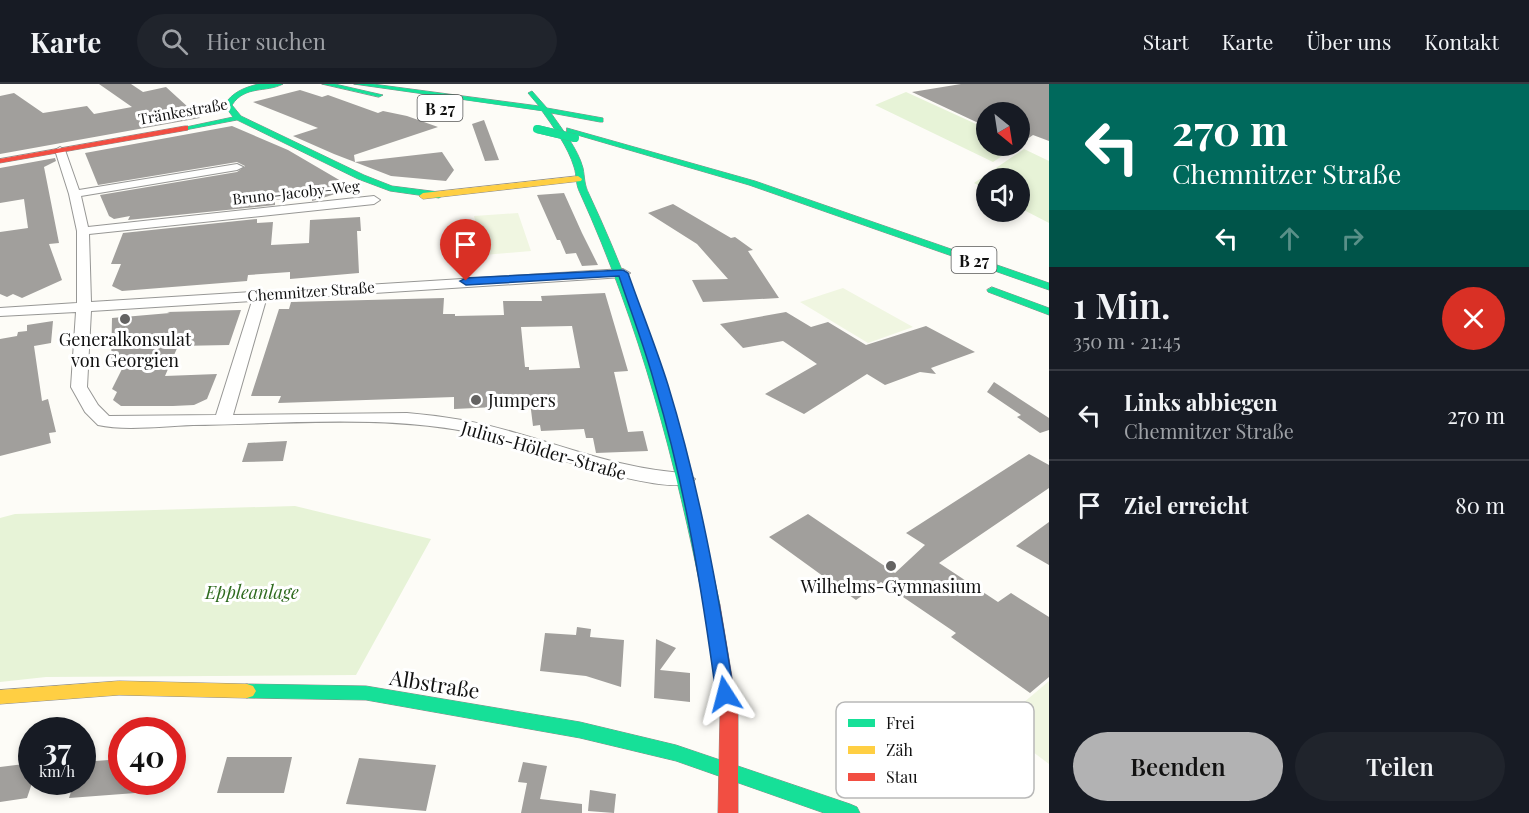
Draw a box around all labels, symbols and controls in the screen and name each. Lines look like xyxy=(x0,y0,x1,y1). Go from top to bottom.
search box xyxy=(137,14,557,68)
text: Karte xyxy=(30,23,101,60)
icon: search xyxy=(158,25,191,58)
text: Hier suchen xyxy=(206,26,326,56)
text: Start xyxy=(1143,27,1189,55)
text: Karte xyxy=(1222,27,1273,55)
text: Über uns xyxy=(1306,27,1391,55)
text: Kontakt xyxy=(1424,27,1499,55)
street label: Tränkestraße xyxy=(137,93,229,129)
road number: B 27 xyxy=(418,95,462,121)
text: 270 m xyxy=(1172,101,1288,157)
north arrow xyxy=(976,102,1030,156)
map controls xyxy=(976,102,1030,222)
icon: left xyxy=(1073,108,1151,186)
text: Chemnitzer Straße xyxy=(1172,155,1401,191)
button: sound xyxy=(976,168,1030,222)
street label: Bruno-Jacoby-Weg xyxy=(231,175,361,209)
pin xyxy=(440,219,491,281)
icon: left xyxy=(1210,222,1243,255)
icon: ahead xyxy=(1273,222,1306,255)
icon: right xyxy=(1336,222,1369,255)
icon: arrive xyxy=(449,228,482,261)
road number: B 27 xyxy=(952,247,996,273)
street label: Chemnitzer Straße xyxy=(247,277,375,305)
text: 1 Min. xyxy=(1073,280,1170,328)
button: close xyxy=(1442,287,1505,350)
marker: Generalkonsulat von Georgien xyxy=(118,312,132,326)
place label: Generalkonsulat von Georgien xyxy=(59,327,192,372)
text: 350 m · 21:45 xyxy=(1073,327,1181,354)
text: Links abbiegen xyxy=(1124,387,1278,417)
place label: Jumpers xyxy=(487,388,556,412)
marker: Jumpers xyxy=(469,393,483,407)
icon: left xyxy=(1073,399,1106,432)
text: 270 m xyxy=(1447,400,1505,430)
street label: Julius-Hölder-Straße xyxy=(458,415,629,485)
text: Chemnitzer Straße xyxy=(1124,417,1294,444)
icon: arrive xyxy=(1073,489,1106,522)
text: Ziel erreicht xyxy=(1124,490,1248,520)
text: 80 m xyxy=(1455,490,1505,520)
marker: Wilhelms-Gymnasium xyxy=(884,559,898,573)
place label: Wilhelms-Gymnasium xyxy=(799,574,982,598)
park label: Eppleanlage xyxy=(204,580,299,604)
street label: Albstraße xyxy=(387,662,482,704)
position arrow xyxy=(693,662,757,726)
legend xyxy=(836,702,1034,798)
text: Frei xyxy=(886,712,915,733)
speed limit sign: 40 xyxy=(108,717,186,795)
text: 37 xyxy=(43,729,71,769)
button: Beenden xyxy=(1073,732,1283,801)
button: Teilen xyxy=(1295,732,1505,801)
text: Zäh xyxy=(886,739,913,760)
text: km/h xyxy=(39,761,75,781)
text: Stau xyxy=(886,766,918,787)

